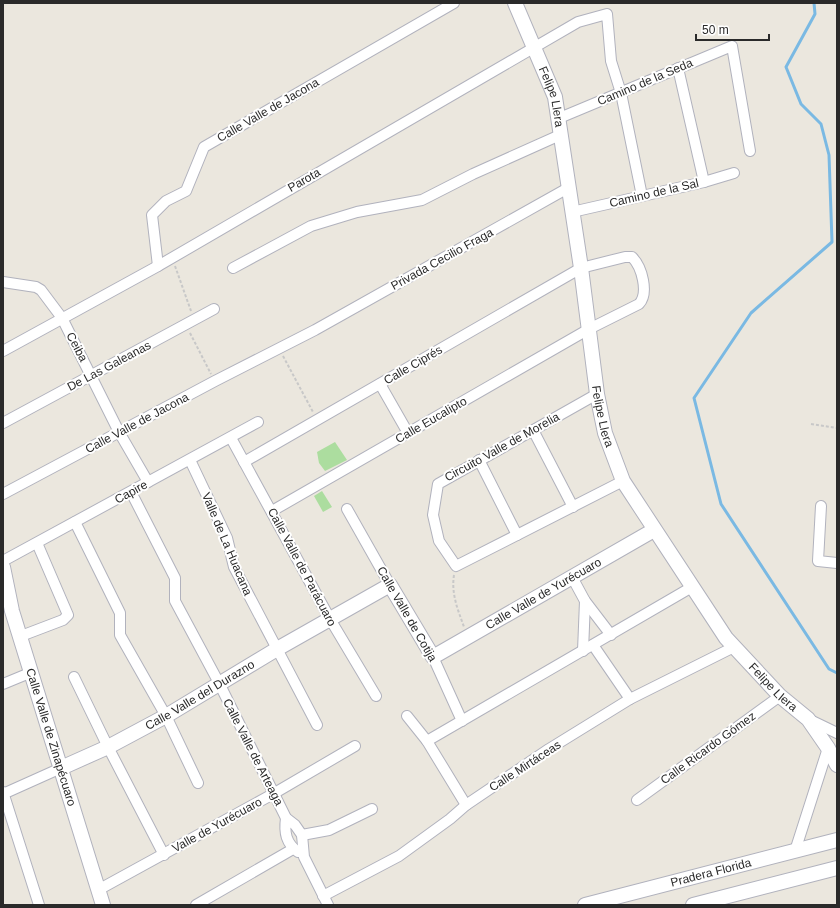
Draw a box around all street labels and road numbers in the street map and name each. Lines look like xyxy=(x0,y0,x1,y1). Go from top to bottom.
street label: Camino de la Seda xyxy=(595,55,695,108)
street label: Felipe Llera xyxy=(536,64,567,128)
street label: Calle Valle de Jacona xyxy=(215,75,322,145)
street label: Parota xyxy=(285,165,323,195)
street label: Camino de la Sal xyxy=(608,176,700,210)
street label: Privada Cecilio Fraga xyxy=(388,225,496,293)
street label: Ceiba xyxy=(63,330,91,364)
street label: De Las Galeanas xyxy=(65,338,153,394)
street label: Calle Ciprés xyxy=(381,343,445,387)
street label: Felipe Llera xyxy=(589,385,617,449)
street label: Calle Valle de Jacona xyxy=(83,390,191,456)
street label: Calle Eucalipto xyxy=(393,394,469,446)
street label: Circuito Valle de Morelia xyxy=(442,409,562,484)
street label: Capire xyxy=(112,477,150,507)
street label: Valle de La Huacana xyxy=(199,490,255,598)
street label: Calle Valle de Parácuaro xyxy=(265,506,339,629)
street label: Calle Valle de Yurécuaro xyxy=(483,555,604,632)
street label: Calle Valle de Cotija xyxy=(374,564,440,664)
street label: Calle Valle del Durazno xyxy=(143,657,257,733)
street label: Felipe Llera xyxy=(746,660,800,714)
street label: Calle Valle de Zinapécuaro xyxy=(23,667,79,808)
street label: Calle Valle de Arteaga xyxy=(220,696,286,808)
street label: Calle Ricardo Gómez xyxy=(658,709,758,787)
street label: Calle Mirtáceas xyxy=(487,738,563,794)
street label: Valle de Yurécuaro xyxy=(170,794,265,855)
street label: Pradera Florida xyxy=(669,855,753,890)

